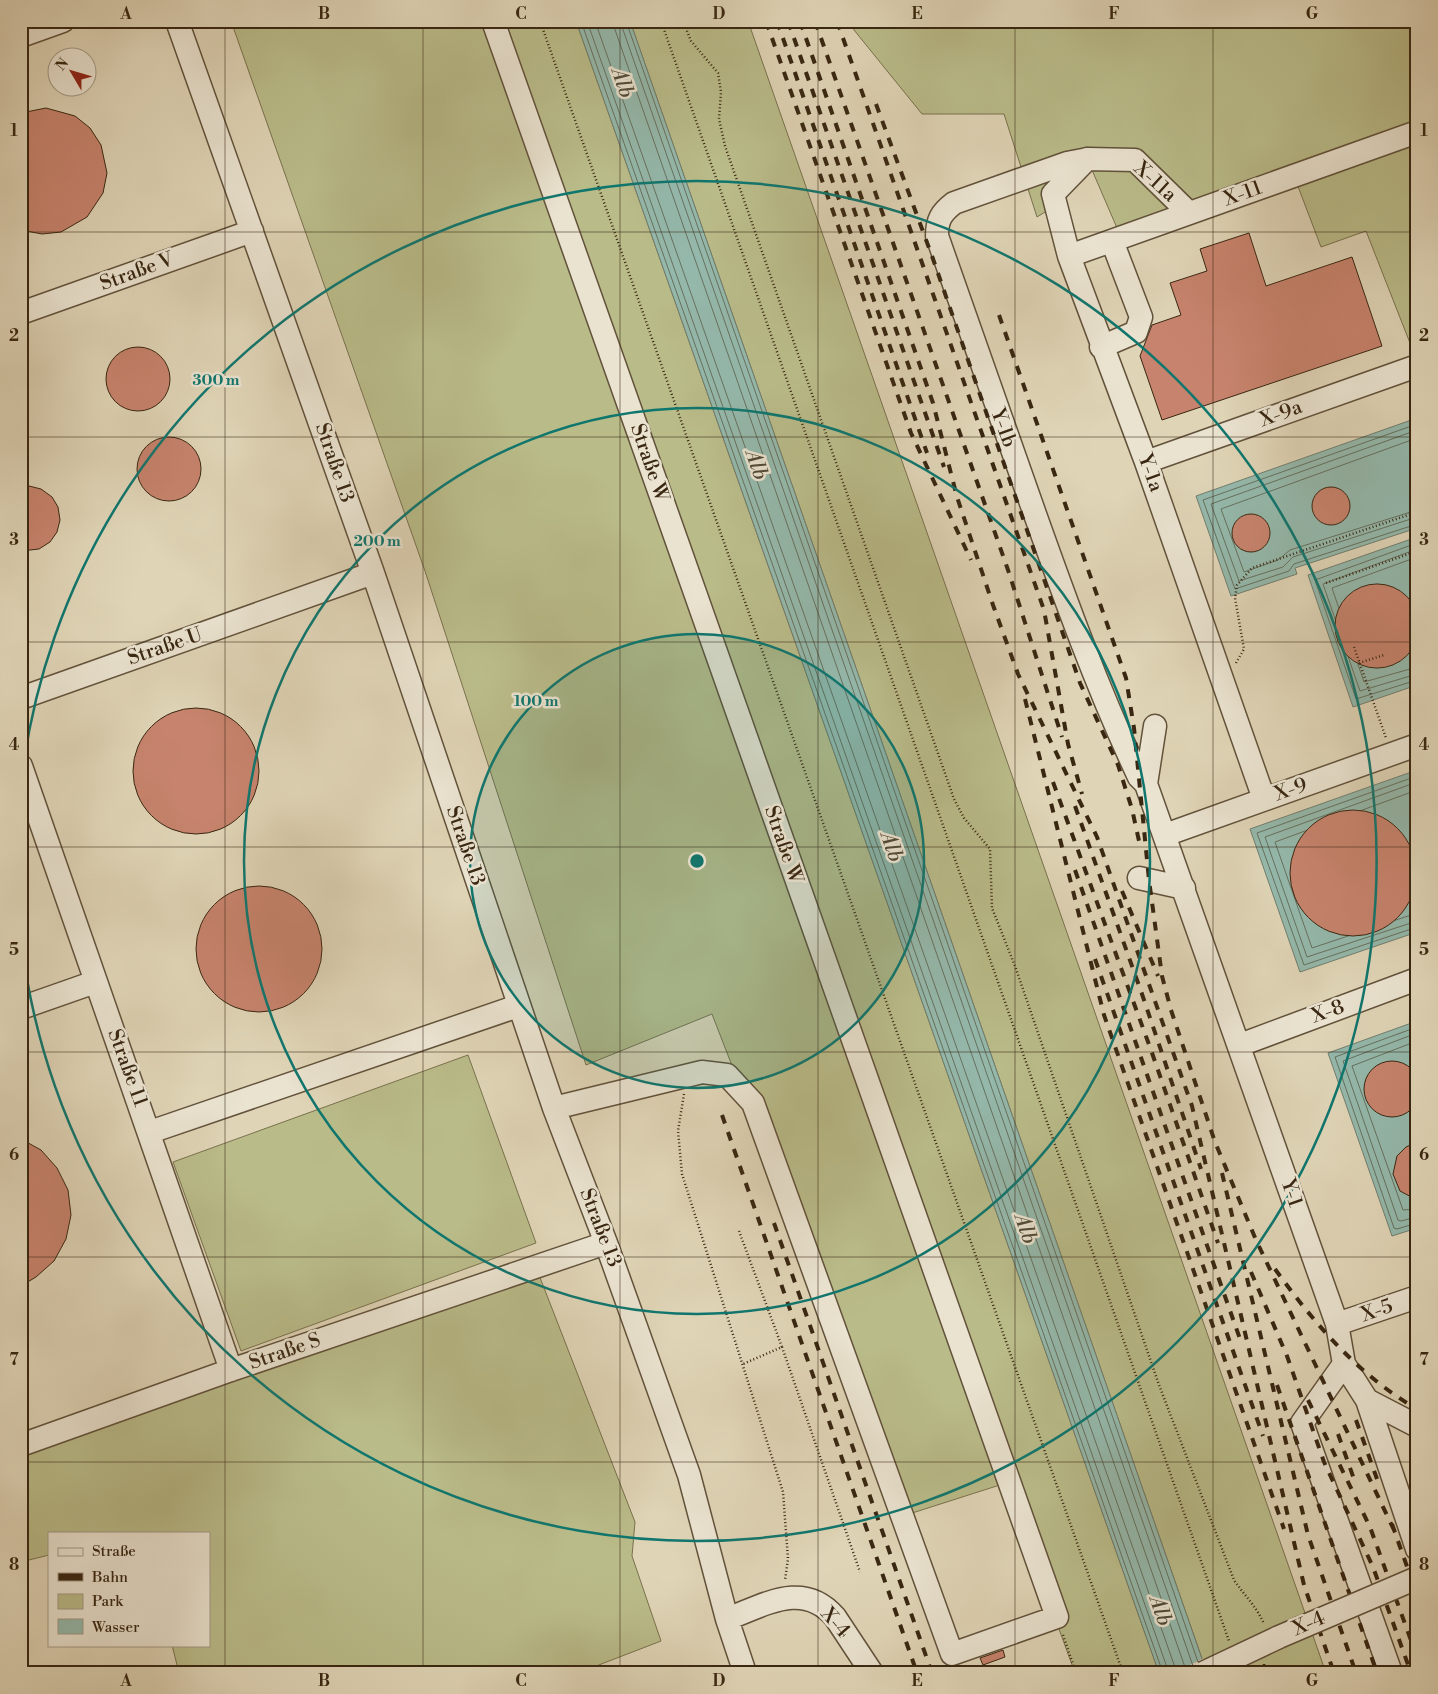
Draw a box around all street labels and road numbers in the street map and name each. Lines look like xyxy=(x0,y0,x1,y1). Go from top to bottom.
street label: X-11a xyxy=(1128,156,1182,208)
street label: X-11 xyxy=(1220,175,1266,213)
street label: Straße V xyxy=(97,247,178,297)
street label: X-9a xyxy=(1255,395,1306,433)
street label: Y-1b xyxy=(984,404,1022,451)
street label: Straße 13 xyxy=(309,420,359,506)
street label: Straße W xyxy=(624,421,674,506)
street label: Y-1a xyxy=(1131,450,1169,496)
street label: Straße U xyxy=(124,622,206,671)
street label: X-9 xyxy=(1270,773,1311,808)
street label: Straße 13 xyxy=(440,803,490,889)
street label: Straße W xyxy=(758,803,808,888)
street label: X-8 xyxy=(1307,995,1348,1030)
street label: Straße 11 xyxy=(101,1026,153,1110)
street label: Y-1 xyxy=(1274,1175,1308,1211)
street label: Straße 13 xyxy=(574,1185,626,1271)
street label: X-5 xyxy=(1357,1294,1396,1328)
street label: Straße S xyxy=(246,1328,324,1376)
street label: X-4 xyxy=(814,1602,855,1644)
street label: X-4 xyxy=(1288,1606,1329,1642)

